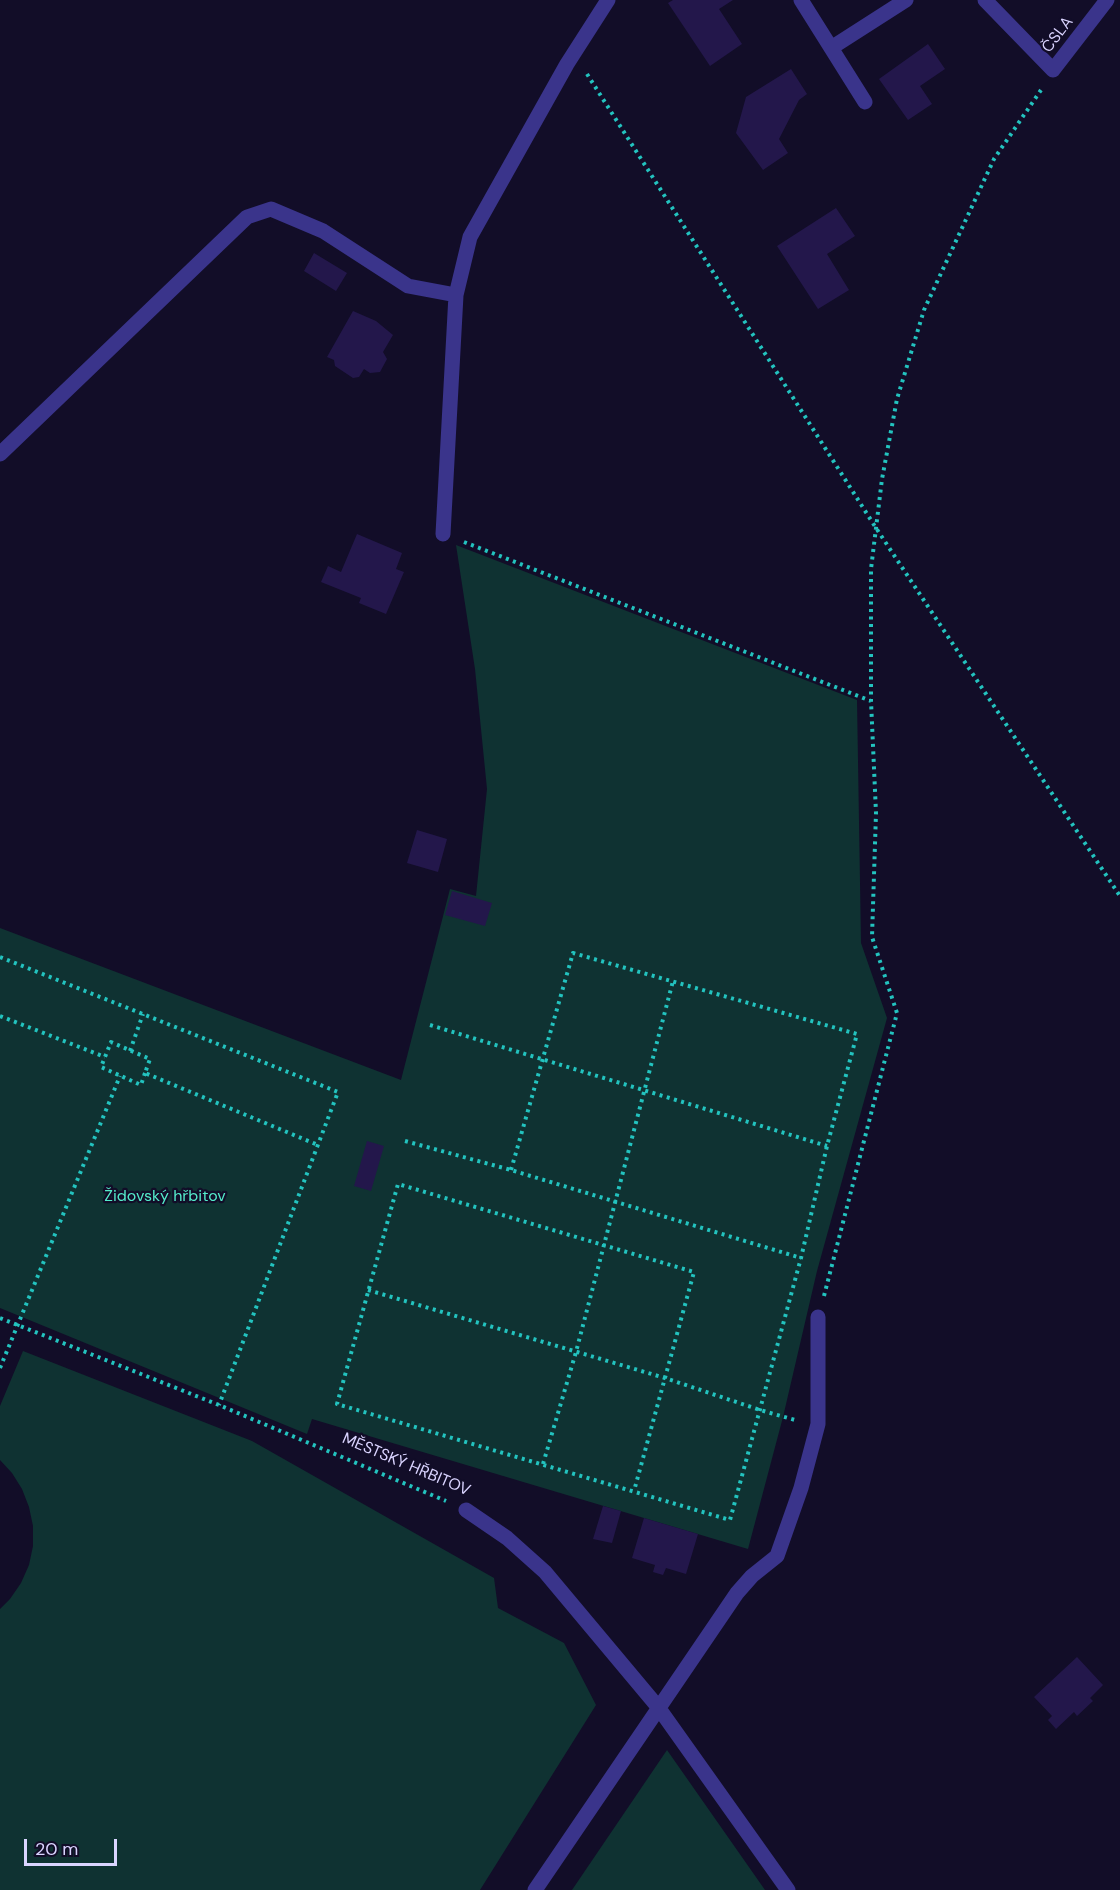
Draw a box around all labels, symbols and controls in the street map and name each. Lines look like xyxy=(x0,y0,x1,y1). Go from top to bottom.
street label: ČSLA xyxy=(1038,13,1078,57)
park label: Židovský hřbitov xyxy=(104,1187,226,1207)
street label: MĚSTSKÝ HŘBITOV xyxy=(339,1429,473,1501)
scale bar xyxy=(27,1827,120,1865)
text: 20 m xyxy=(35,1837,78,1861)

